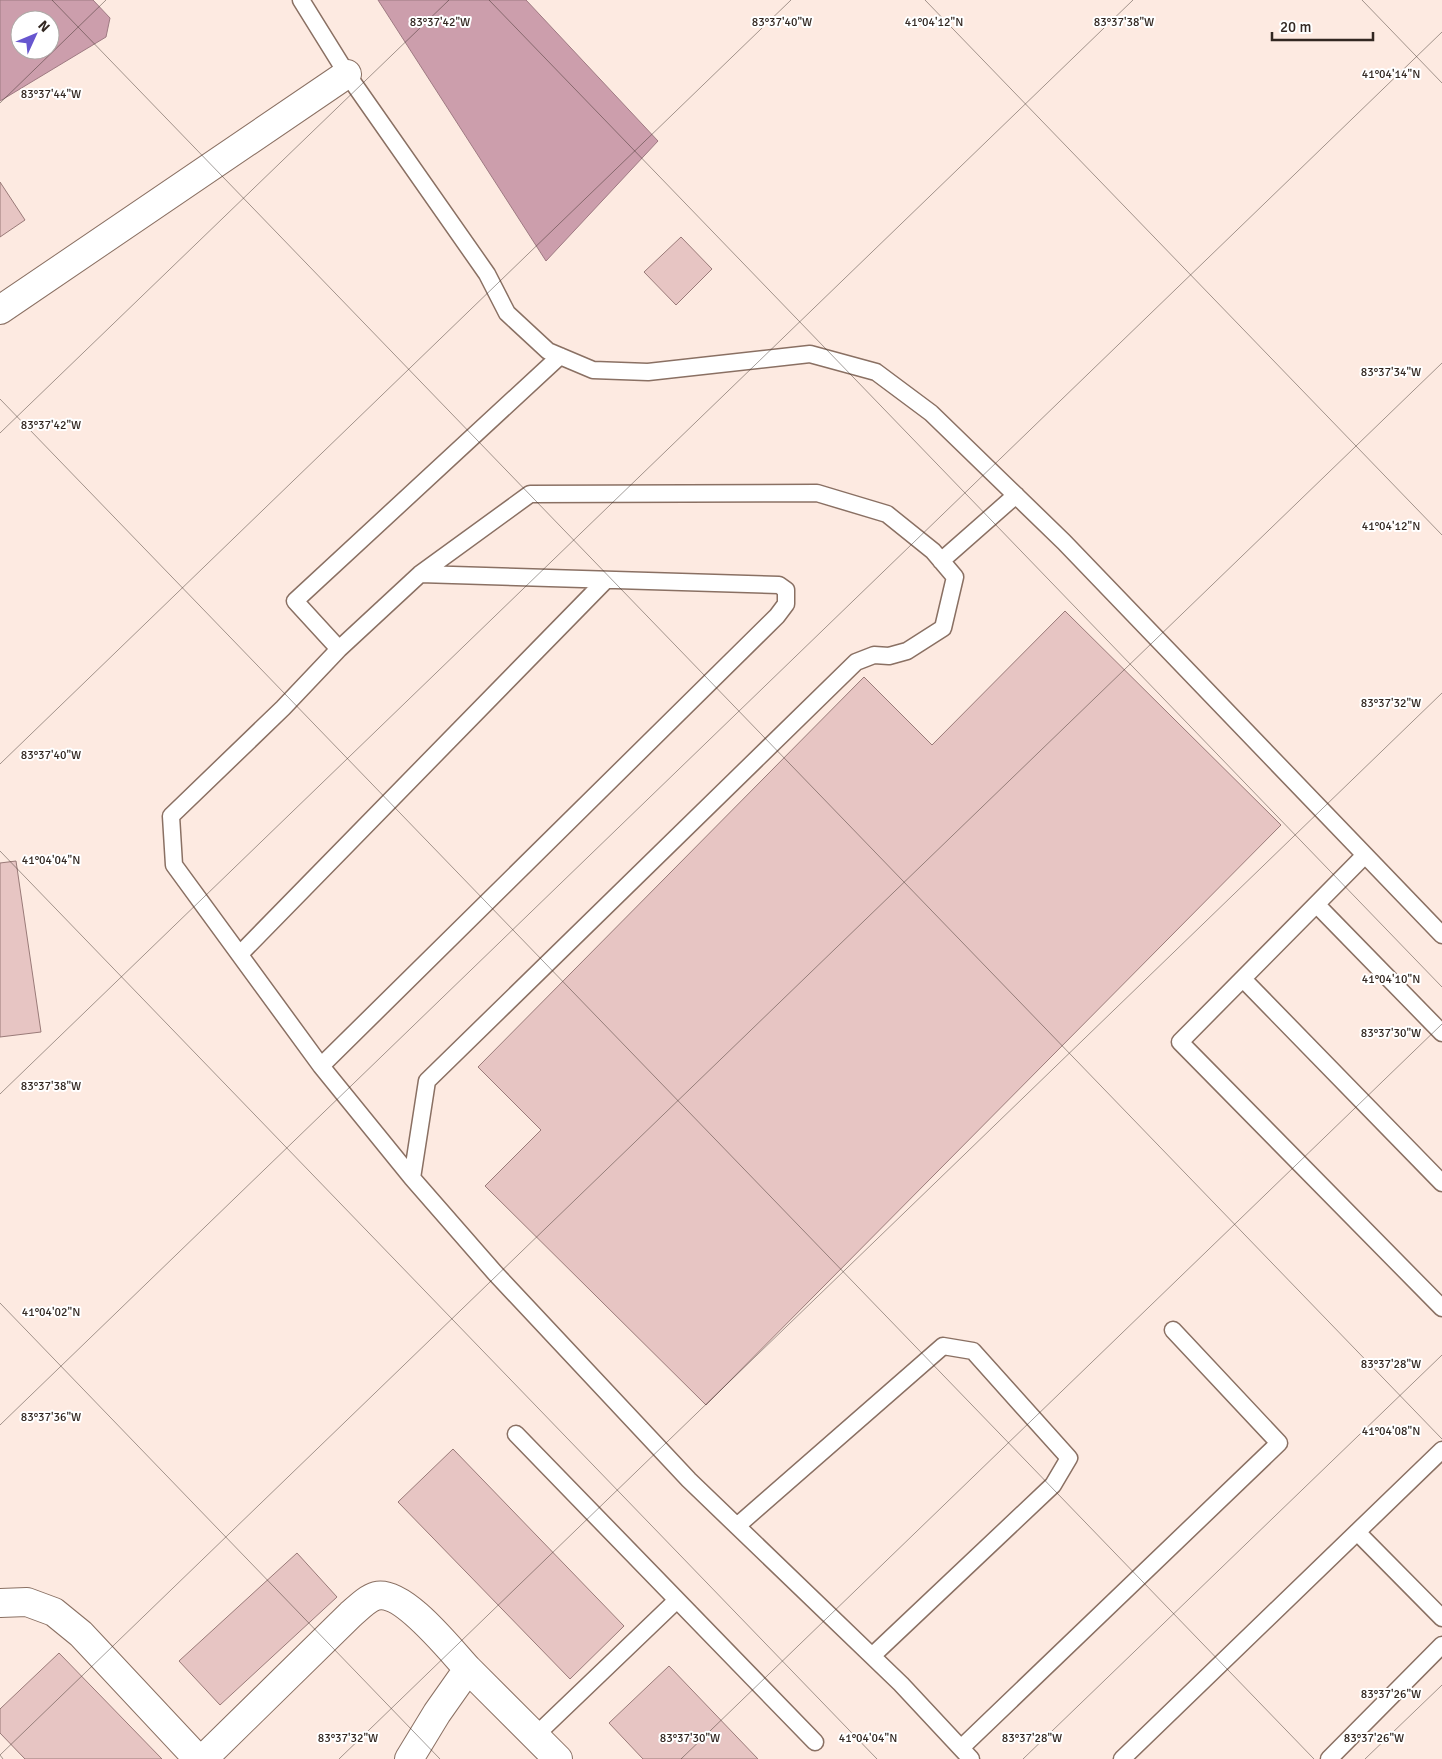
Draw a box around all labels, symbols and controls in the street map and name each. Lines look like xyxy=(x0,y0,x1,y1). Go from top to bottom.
north arrow xyxy=(10,10,60,60)
scale bar xyxy=(1272,10,1373,42)
text: 83°37'42"W xyxy=(410,15,470,30)
text: 83°37'40"W xyxy=(752,15,812,30)
text: 41°04'12"N xyxy=(905,15,963,30)
text: 83°37'38"W xyxy=(1094,15,1154,30)
text: N xyxy=(34,17,53,36)
text: 20 m xyxy=(1280,18,1311,36)
text: 41°04'14"N xyxy=(1362,67,1420,82)
text: 83°37'44"W xyxy=(21,87,81,102)
text: 83°37'34"W xyxy=(1361,365,1421,380)
text: 83°37'42"W xyxy=(21,418,81,433)
text: 41°04'12"N xyxy=(1362,519,1420,534)
text: 83°37'32"W xyxy=(1361,696,1421,711)
text: 83°37'40"W xyxy=(21,748,81,763)
text: 41°04'04"N xyxy=(22,853,80,868)
text: 41°04'10"N xyxy=(1362,972,1420,987)
text: 83°37'30"W xyxy=(1361,1026,1421,1041)
text: 83°37'38"W xyxy=(21,1079,81,1094)
text: 41°04'02"N xyxy=(22,1305,80,1320)
text: 83°37'28"W xyxy=(1361,1357,1421,1372)
text: 83°37'36"W xyxy=(21,1410,81,1425)
text: 41°04'08"N xyxy=(1362,1424,1420,1439)
text: 83°37'26"W xyxy=(1361,1687,1421,1702)
text: 83°37'32"W xyxy=(318,1731,378,1746)
text: 83°37'30"W xyxy=(660,1731,720,1746)
text: 41°04'04"N xyxy=(839,1731,897,1746)
text: 83°37'28"W xyxy=(1002,1731,1062,1746)
text: 83°37'26"W xyxy=(1344,1731,1404,1746)

